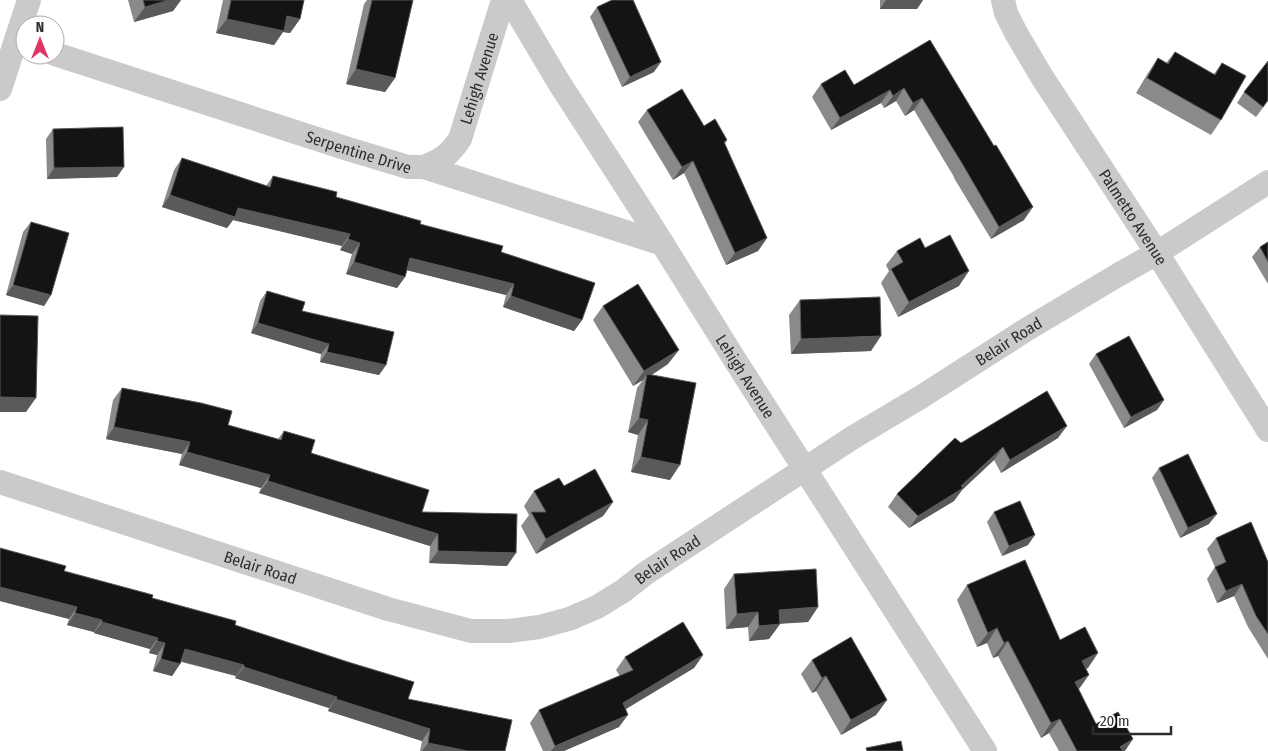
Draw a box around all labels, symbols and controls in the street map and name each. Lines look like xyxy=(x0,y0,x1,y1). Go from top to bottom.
north arrow xyxy=(15,15,65,65)
text: N xyxy=(36,19,44,36)
street label: Lehigh Avenue xyxy=(456,30,502,127)
street label: Serpentine Drive xyxy=(303,126,414,177)
street label: Palmetto Avenue xyxy=(1095,166,1172,268)
street label: Belair Road xyxy=(972,313,1045,369)
street label: Lehigh Avenue xyxy=(712,331,779,422)
street label: Belair Road xyxy=(630,531,704,588)
street label: Belair Road xyxy=(222,547,299,588)
scale bar xyxy=(1093,704,1170,736)
text: 20 m xyxy=(1100,712,1130,730)

